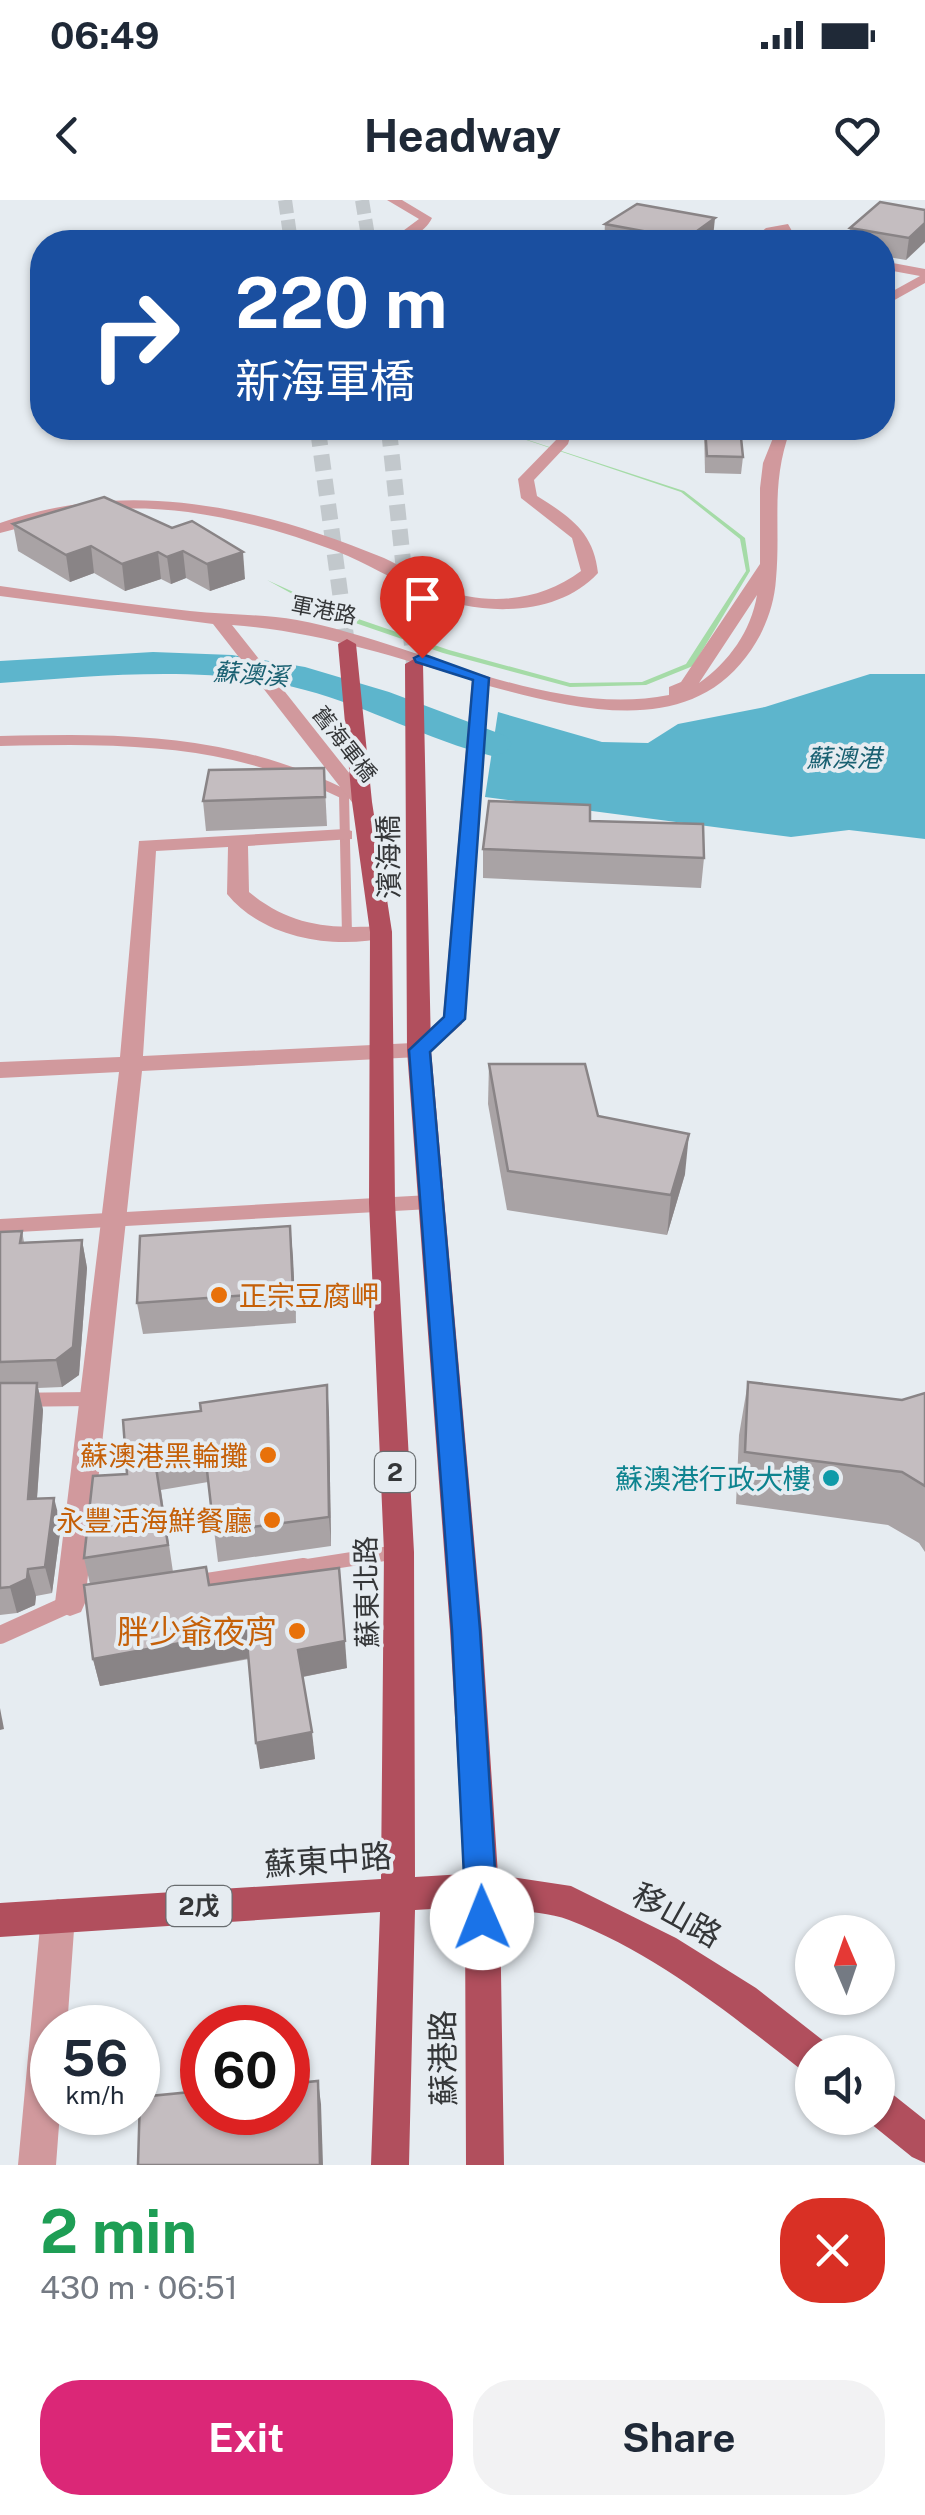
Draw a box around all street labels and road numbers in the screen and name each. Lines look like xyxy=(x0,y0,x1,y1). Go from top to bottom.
street label: 軍港路 xyxy=(289,591,359,629)
street label: 舊海軍橋 xyxy=(308,701,382,787)
street label: 濱海橋 xyxy=(371,815,405,899)
road number: 2 xyxy=(375,1452,415,1492)
street label: 蘇東北路 xyxy=(349,1536,383,1648)
street label: 蘇東中路 xyxy=(263,1837,393,1883)
street label: 移山路 xyxy=(626,1876,728,1954)
road number: 2戊 xyxy=(166,1886,232,1926)
street label: 蘇港路 xyxy=(424,2010,462,2106)

